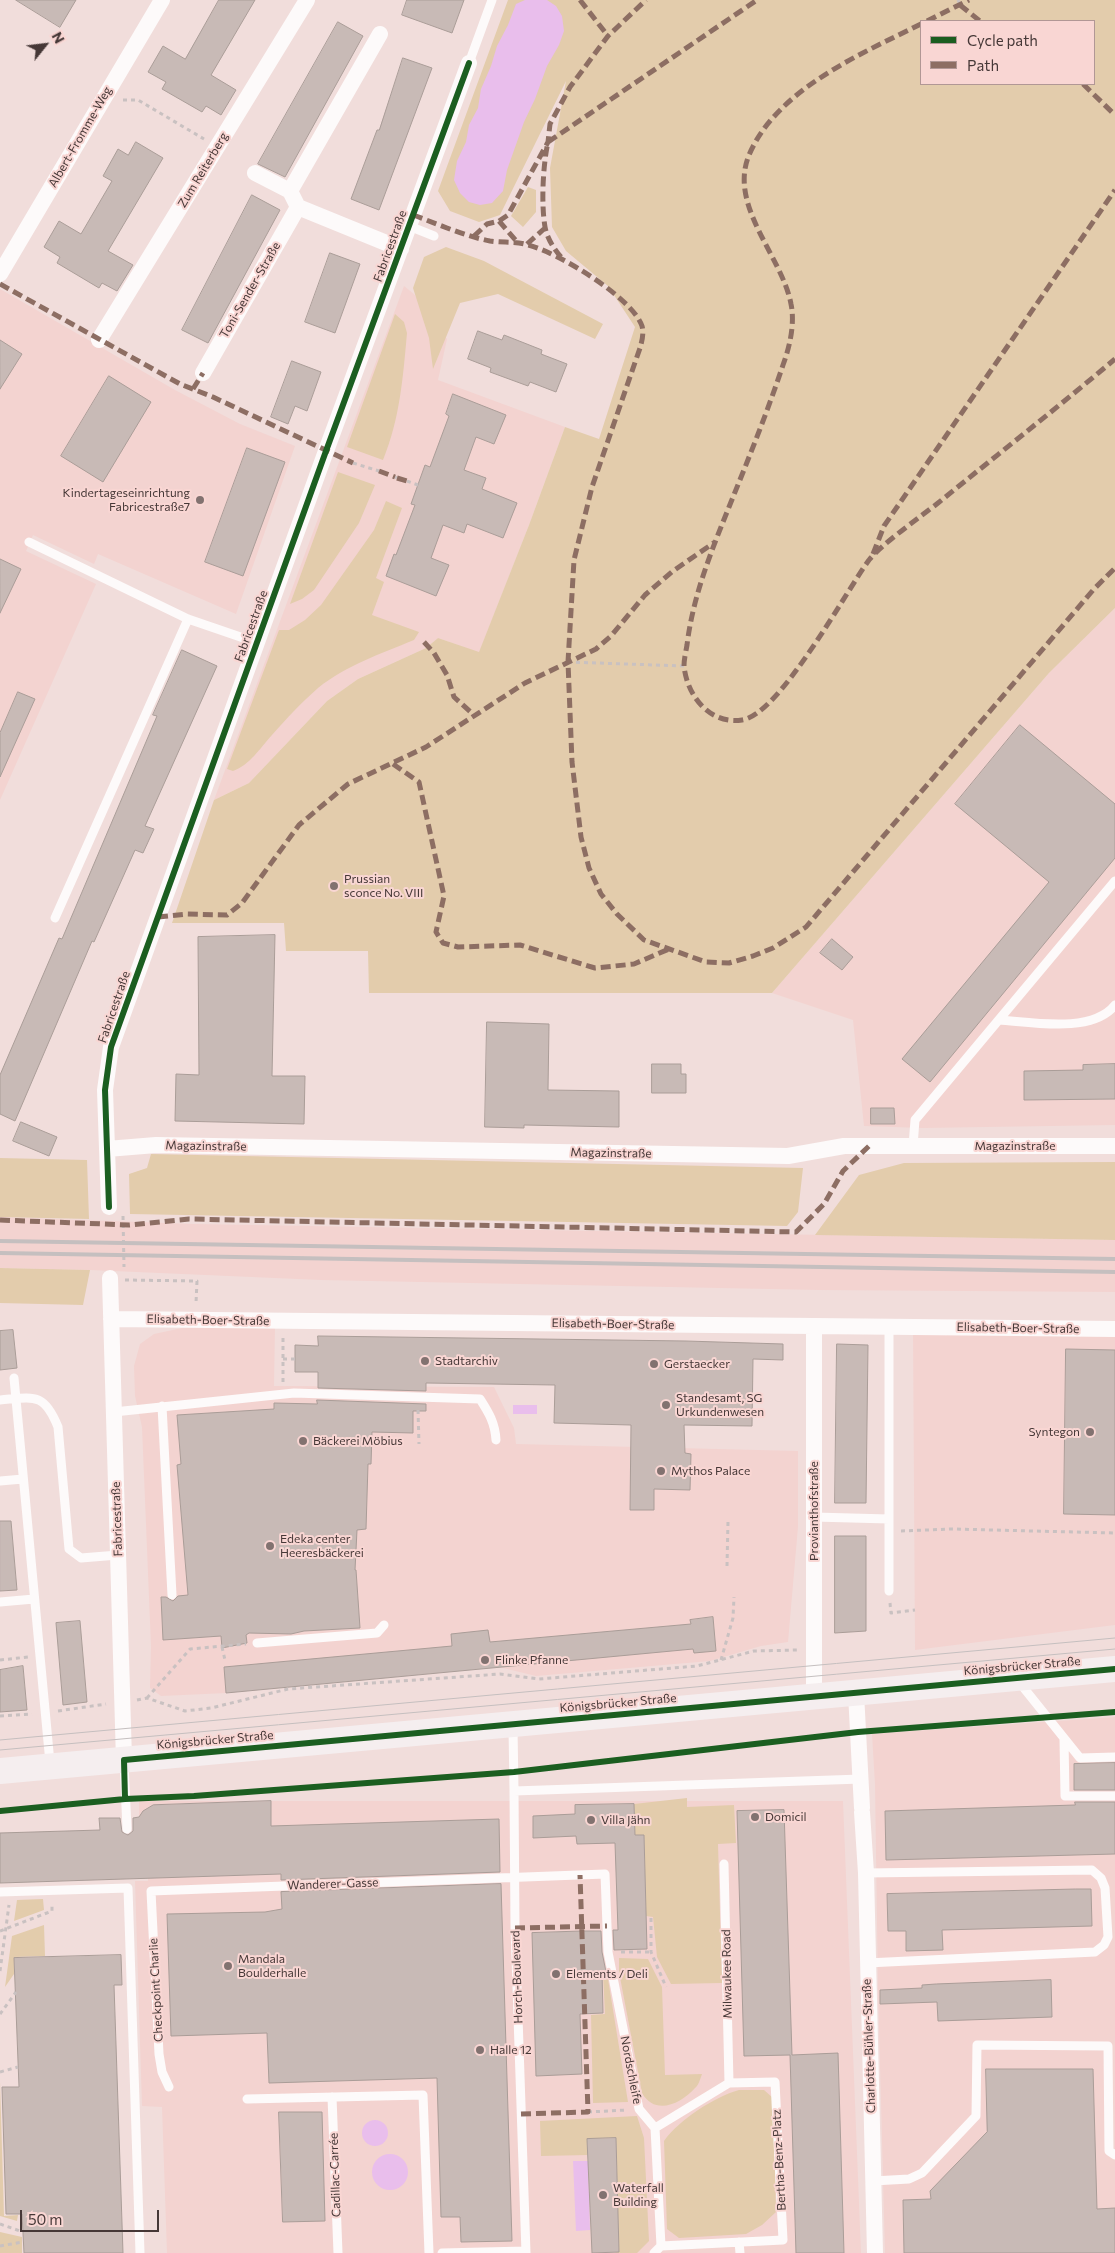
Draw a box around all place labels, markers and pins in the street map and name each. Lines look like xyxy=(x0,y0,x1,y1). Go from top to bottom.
place label: Kindertageseinrichtung Fabricestraße7 xyxy=(63,486,190,514)
marker: Kindertageseinrichtung Fabricestraße7 xyxy=(194,494,206,506)
place label: Prussian sconce No. VIII xyxy=(344,872,423,900)
marker: Prussian sconce No. VIII xyxy=(328,880,340,892)
place label: Stadtarchiv xyxy=(435,1354,498,1368)
marker: Stadtarchiv xyxy=(419,1355,431,1367)
place label: Gerstaecker xyxy=(664,1357,730,1371)
marker: Gerstaecker xyxy=(648,1358,660,1370)
place label: Standesamt, SG Urkundenwesen xyxy=(676,1391,764,1419)
marker: Standesamt, SG Urkundenwesen xyxy=(660,1399,672,1411)
place label: Syntegon xyxy=(1029,1425,1080,1439)
marker: Syntegon xyxy=(1084,1426,1096,1438)
place label: Bäckerei Möbius xyxy=(313,1434,403,1448)
marker: Bäckerei Möbius xyxy=(297,1435,309,1447)
place label: Mythos Palace xyxy=(671,1464,750,1478)
marker: Mythos Palace xyxy=(655,1465,667,1477)
place label: Edeka center Heeresbäckerei xyxy=(280,1532,364,1560)
marker: Edeka center Heeresbäckerei xyxy=(264,1540,276,1552)
place label: Flinke Pfanne xyxy=(495,1653,568,1667)
marker: Flinke Pfanne xyxy=(479,1654,491,1666)
place label: Domicil xyxy=(765,1810,807,1824)
marker: Domicil xyxy=(749,1811,761,1823)
place label: Villa Jähn xyxy=(601,1813,650,1827)
marker: Villa Jähn xyxy=(585,1814,597,1826)
place label: Mandala Boulderhalle xyxy=(238,1952,306,1980)
marker: Mandala Boulderhalle xyxy=(222,1960,234,1972)
place label: Elements / Deli xyxy=(566,1967,648,1981)
marker: Elements / Deli xyxy=(550,1968,562,1980)
place label: Halle 12 xyxy=(490,2043,532,2057)
marker: Halle 12 xyxy=(474,2044,486,2056)
place label: Waterfall Building xyxy=(613,2181,664,2209)
marker: Waterfall Building xyxy=(597,2189,609,2201)

